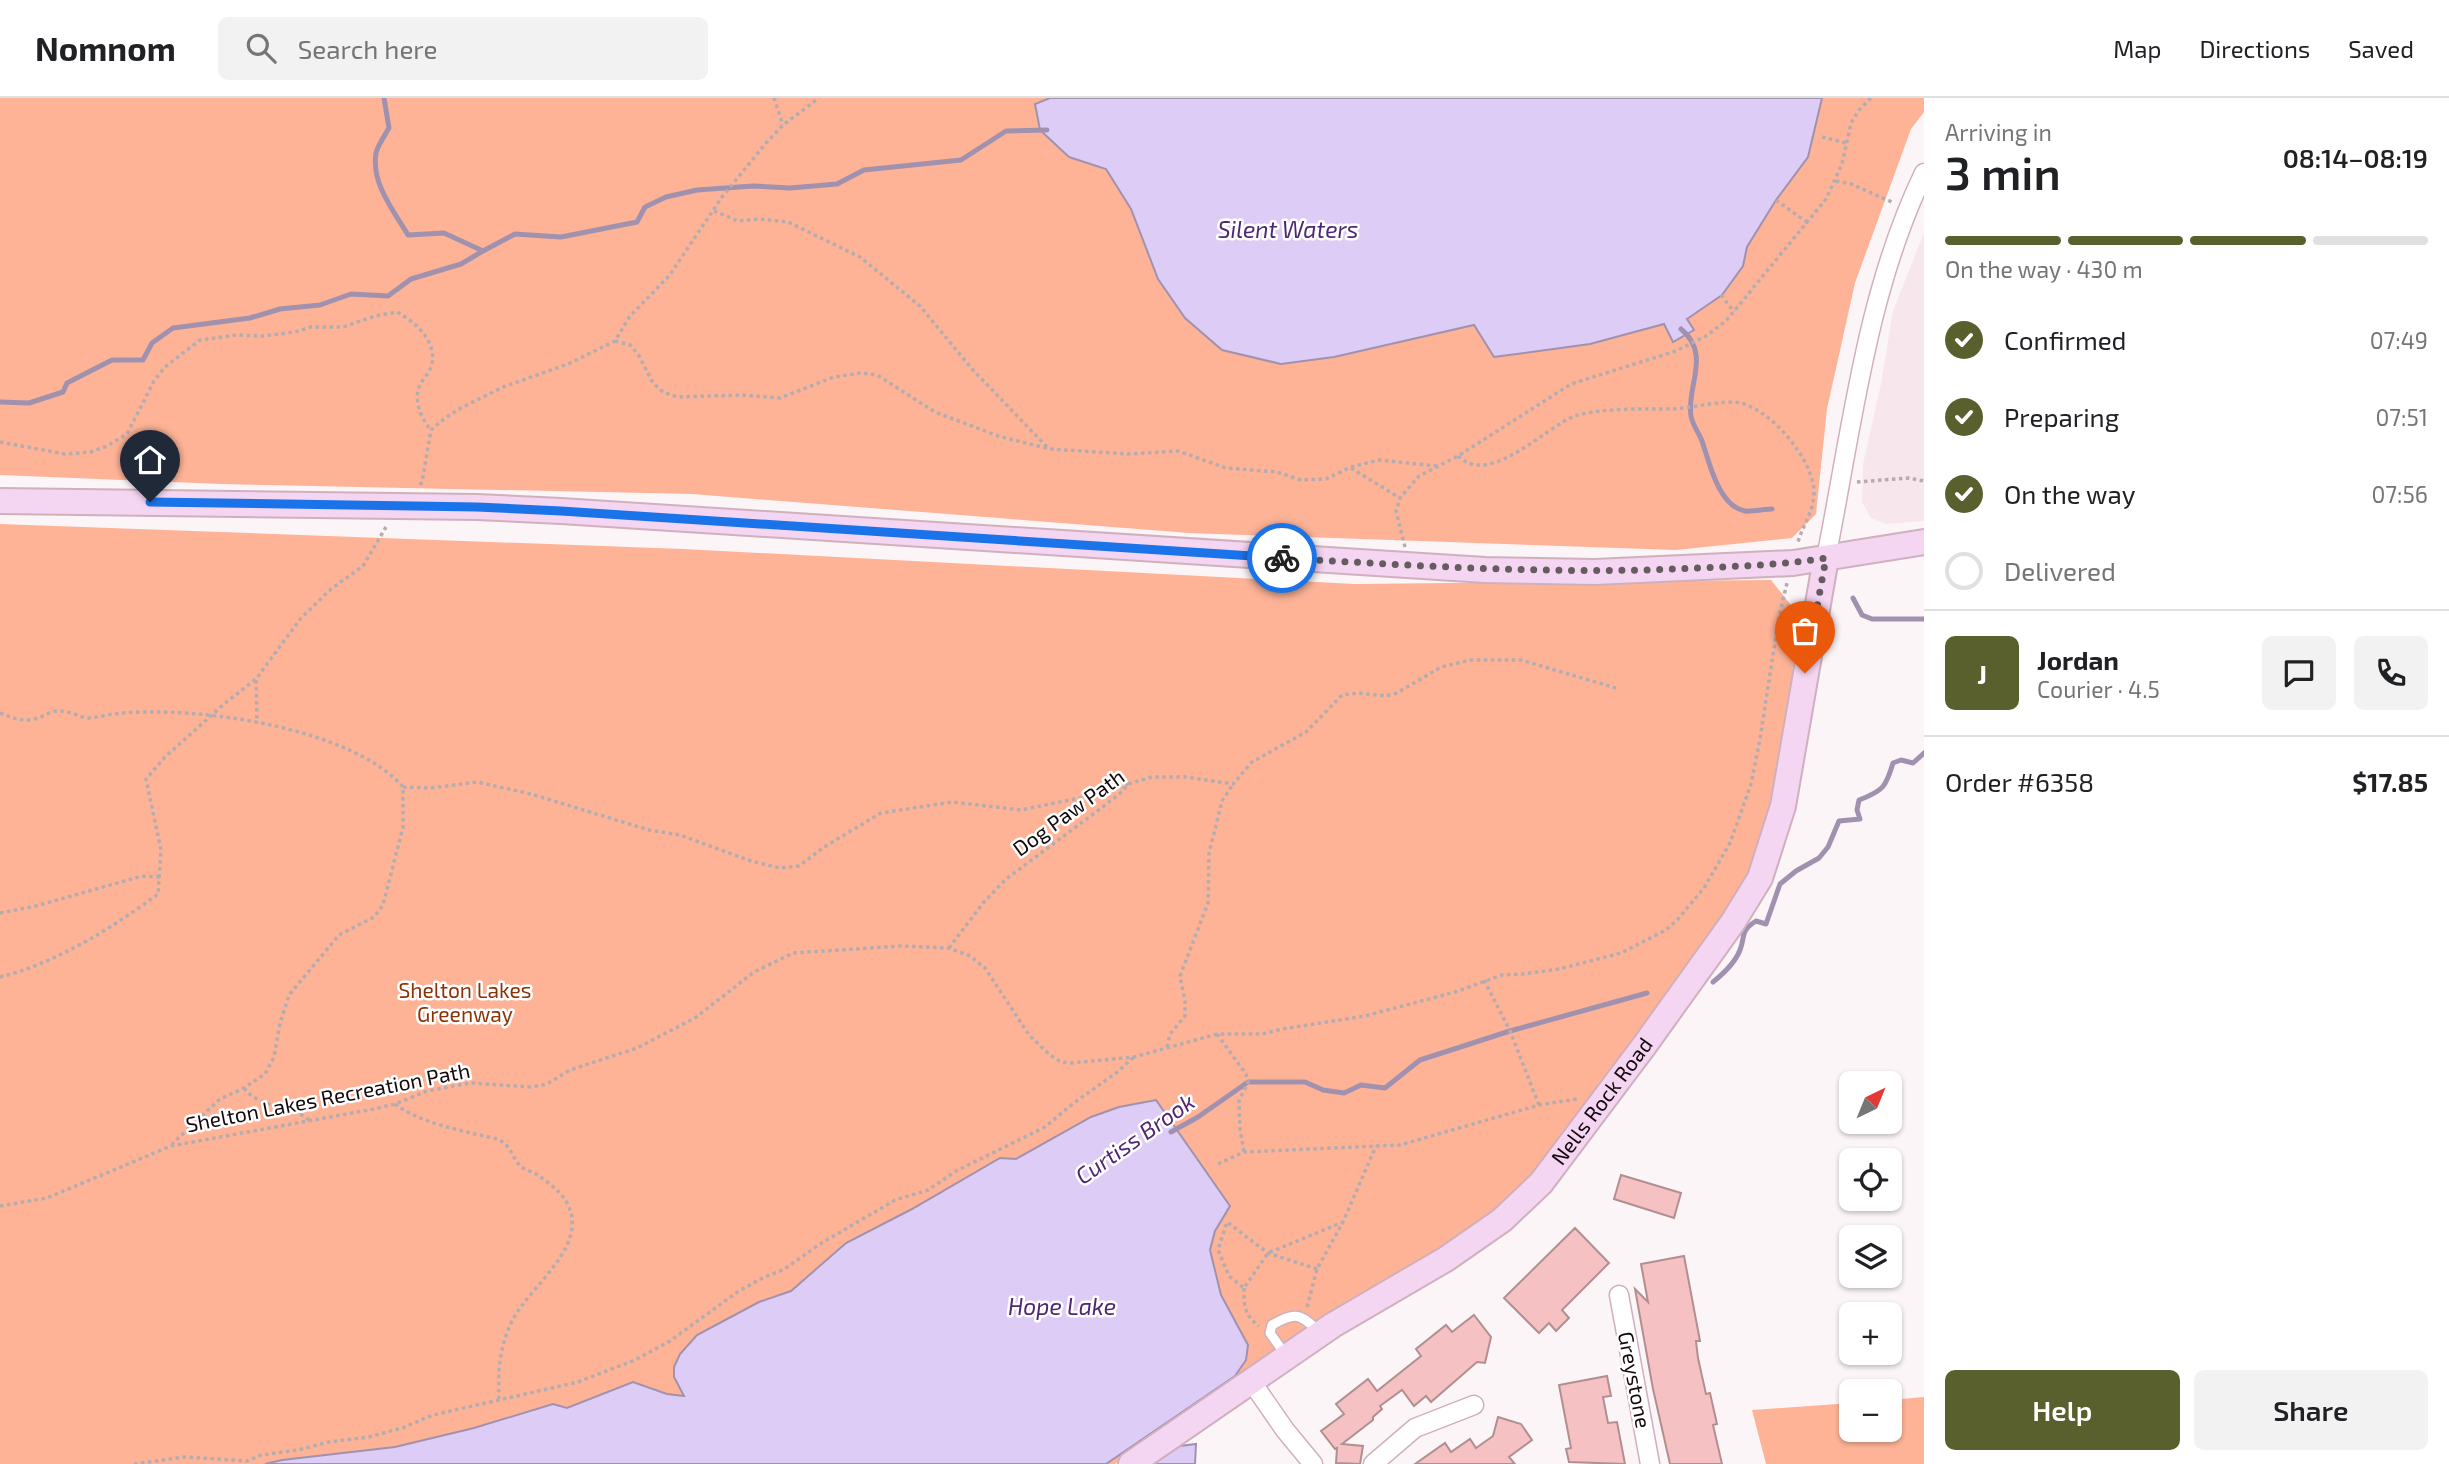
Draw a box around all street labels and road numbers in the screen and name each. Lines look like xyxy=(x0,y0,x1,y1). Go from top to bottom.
street label: Dog Paw Path xyxy=(1007,763,1129,861)
street label: Nells Rock Road xyxy=(1545,1032,1657,1169)
street label: Shelton Lakes Recreation Path xyxy=(184,1057,472,1136)
street label: Greystone xyxy=(1614,1329,1657,1430)

